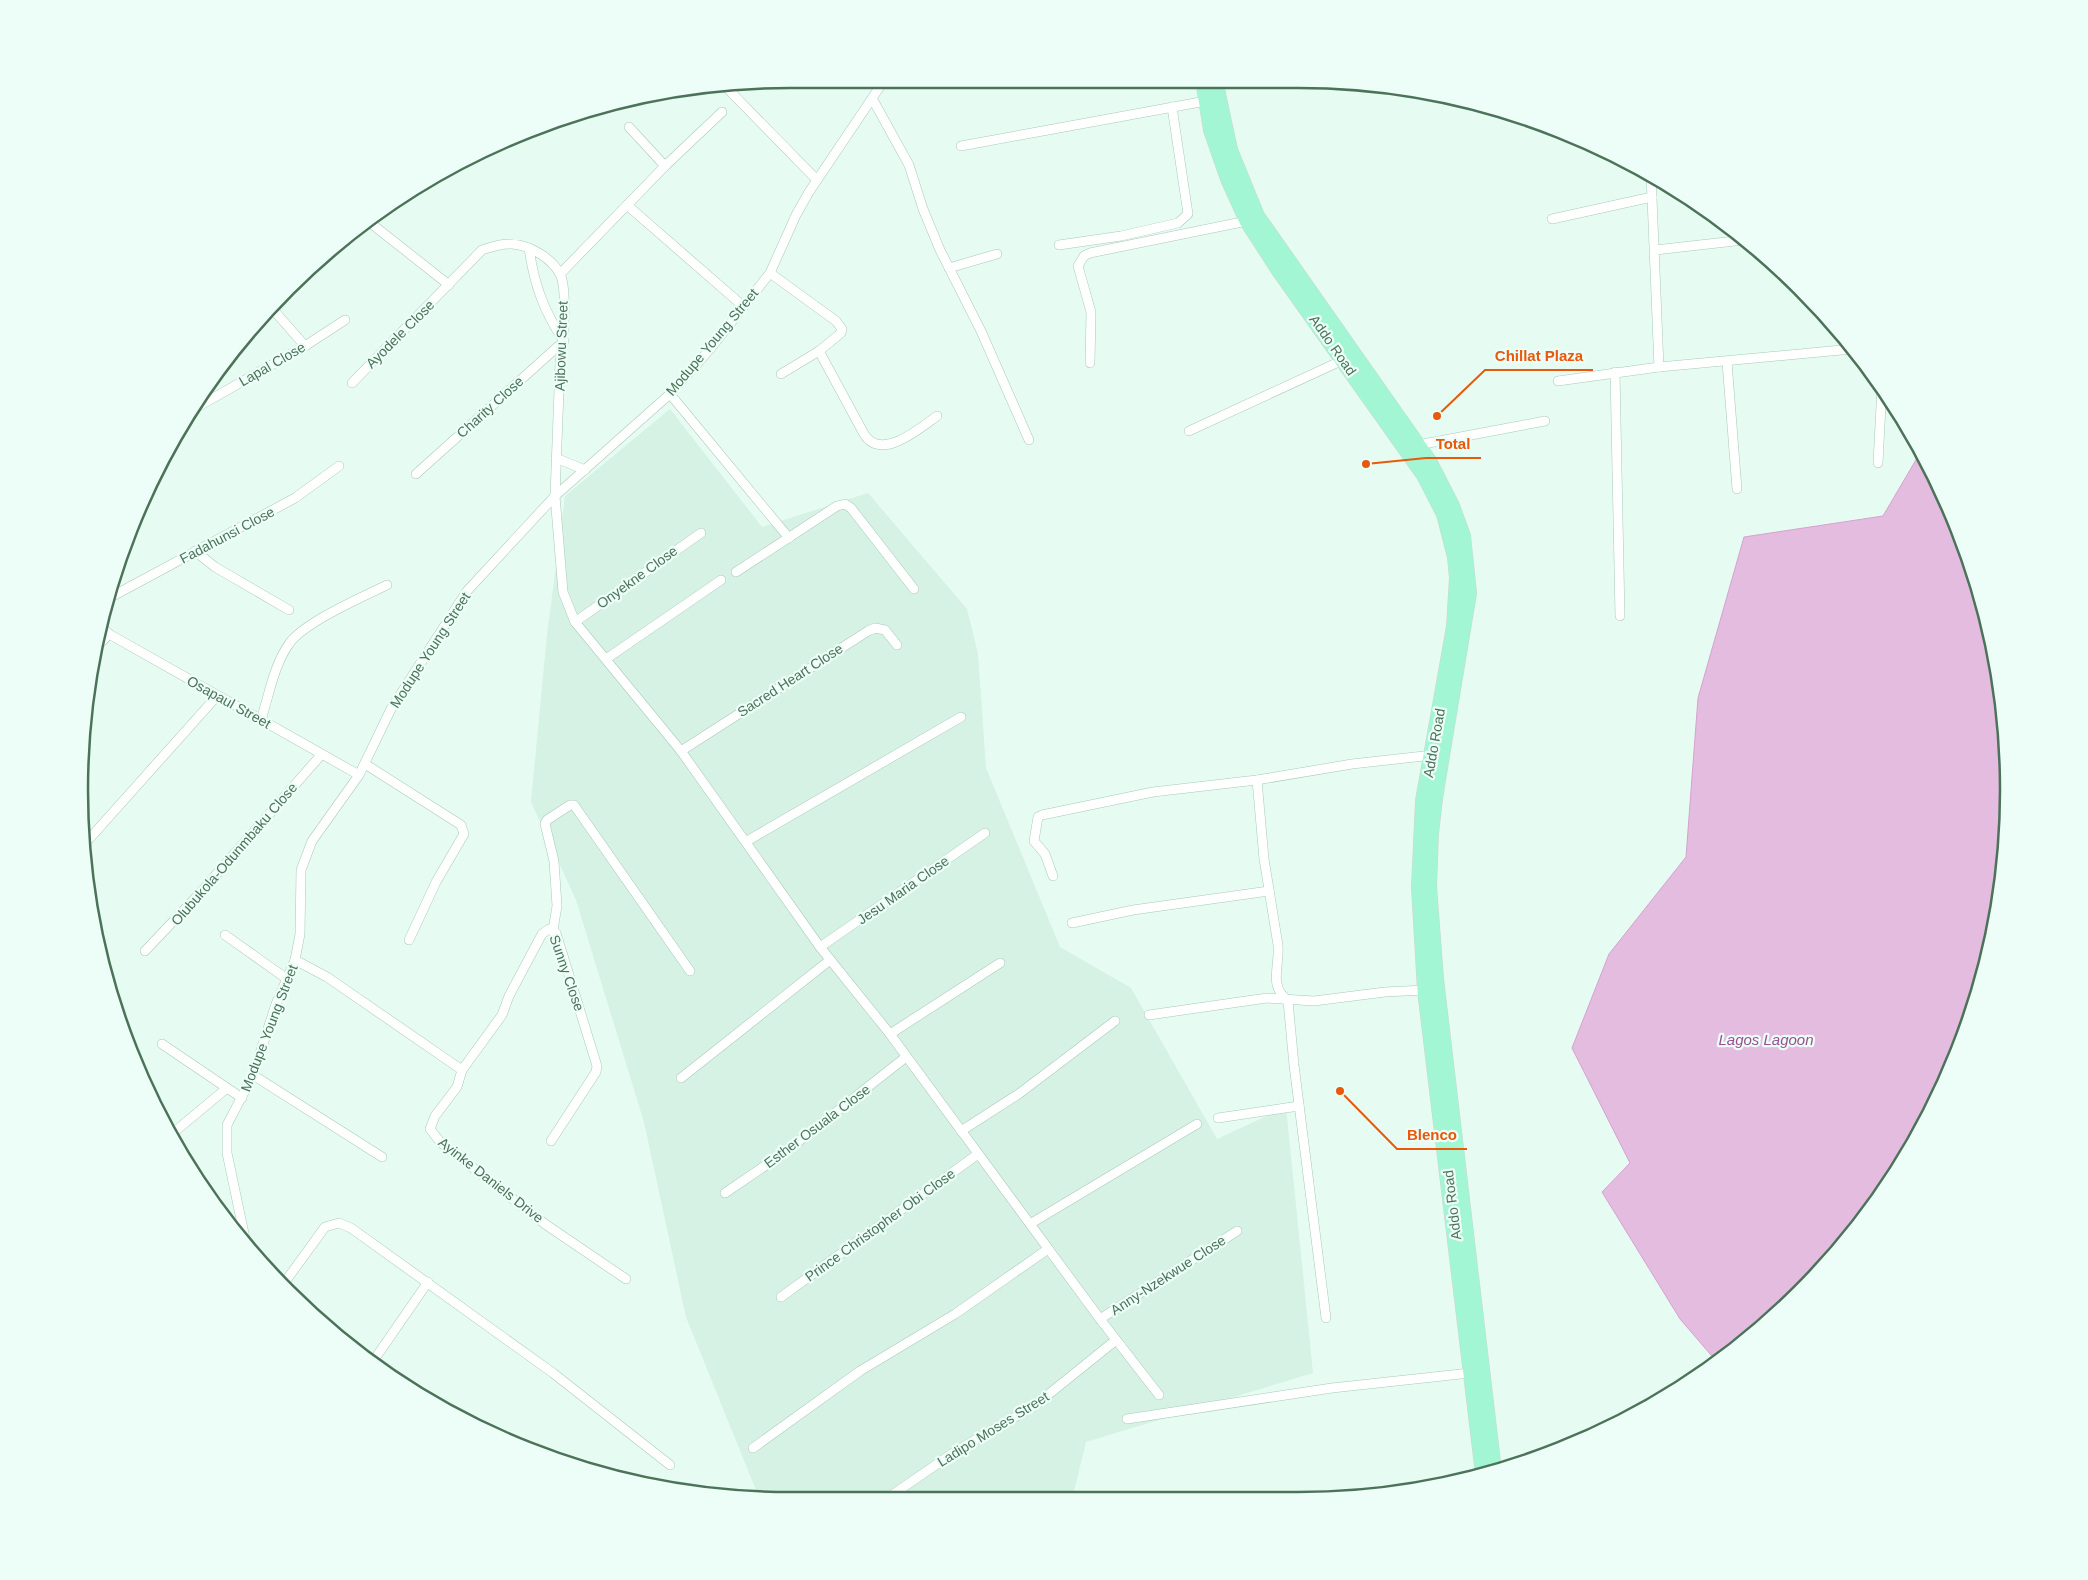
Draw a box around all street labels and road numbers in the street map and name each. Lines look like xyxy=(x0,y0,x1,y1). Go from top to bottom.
street label: Modupe Young Street xyxy=(663,285,761,399)
street label: Ayodele Close xyxy=(363,296,438,371)
street label: Ajibowu Street xyxy=(551,301,571,391)
street label: Addo Road xyxy=(1306,312,1360,378)
street label: Lapal Close xyxy=(236,338,308,389)
street label: Charity Close xyxy=(453,373,527,441)
street label: Fadahunsi Close xyxy=(177,503,277,567)
street label: Onyekne Close xyxy=(594,542,681,612)
street label: Modupe Young Street xyxy=(387,589,473,711)
street label: Sacred Heart Close xyxy=(734,640,846,720)
street label: Osapaul Street xyxy=(184,672,274,732)
street label: Addo Road xyxy=(1420,707,1448,779)
street label: Olubukola-Odunmbaku Close xyxy=(168,779,300,929)
street label: Jesu Maria Close xyxy=(854,852,952,928)
street label: Sunny Close xyxy=(547,933,588,1013)
street label: Modupe Young Street xyxy=(237,962,301,1094)
street label: Esther Osuala Close xyxy=(761,1081,873,1171)
street label: Ayinke Daniels Drive xyxy=(435,1134,547,1226)
street label: Prince Christopher Obi Close xyxy=(802,1165,958,1285)
street label: Addo Road xyxy=(1440,1169,1464,1241)
street label: Anny-Nzekwue Close xyxy=(1108,1232,1229,1318)
street label: Ladipo Moses Street xyxy=(934,1388,1052,1470)

